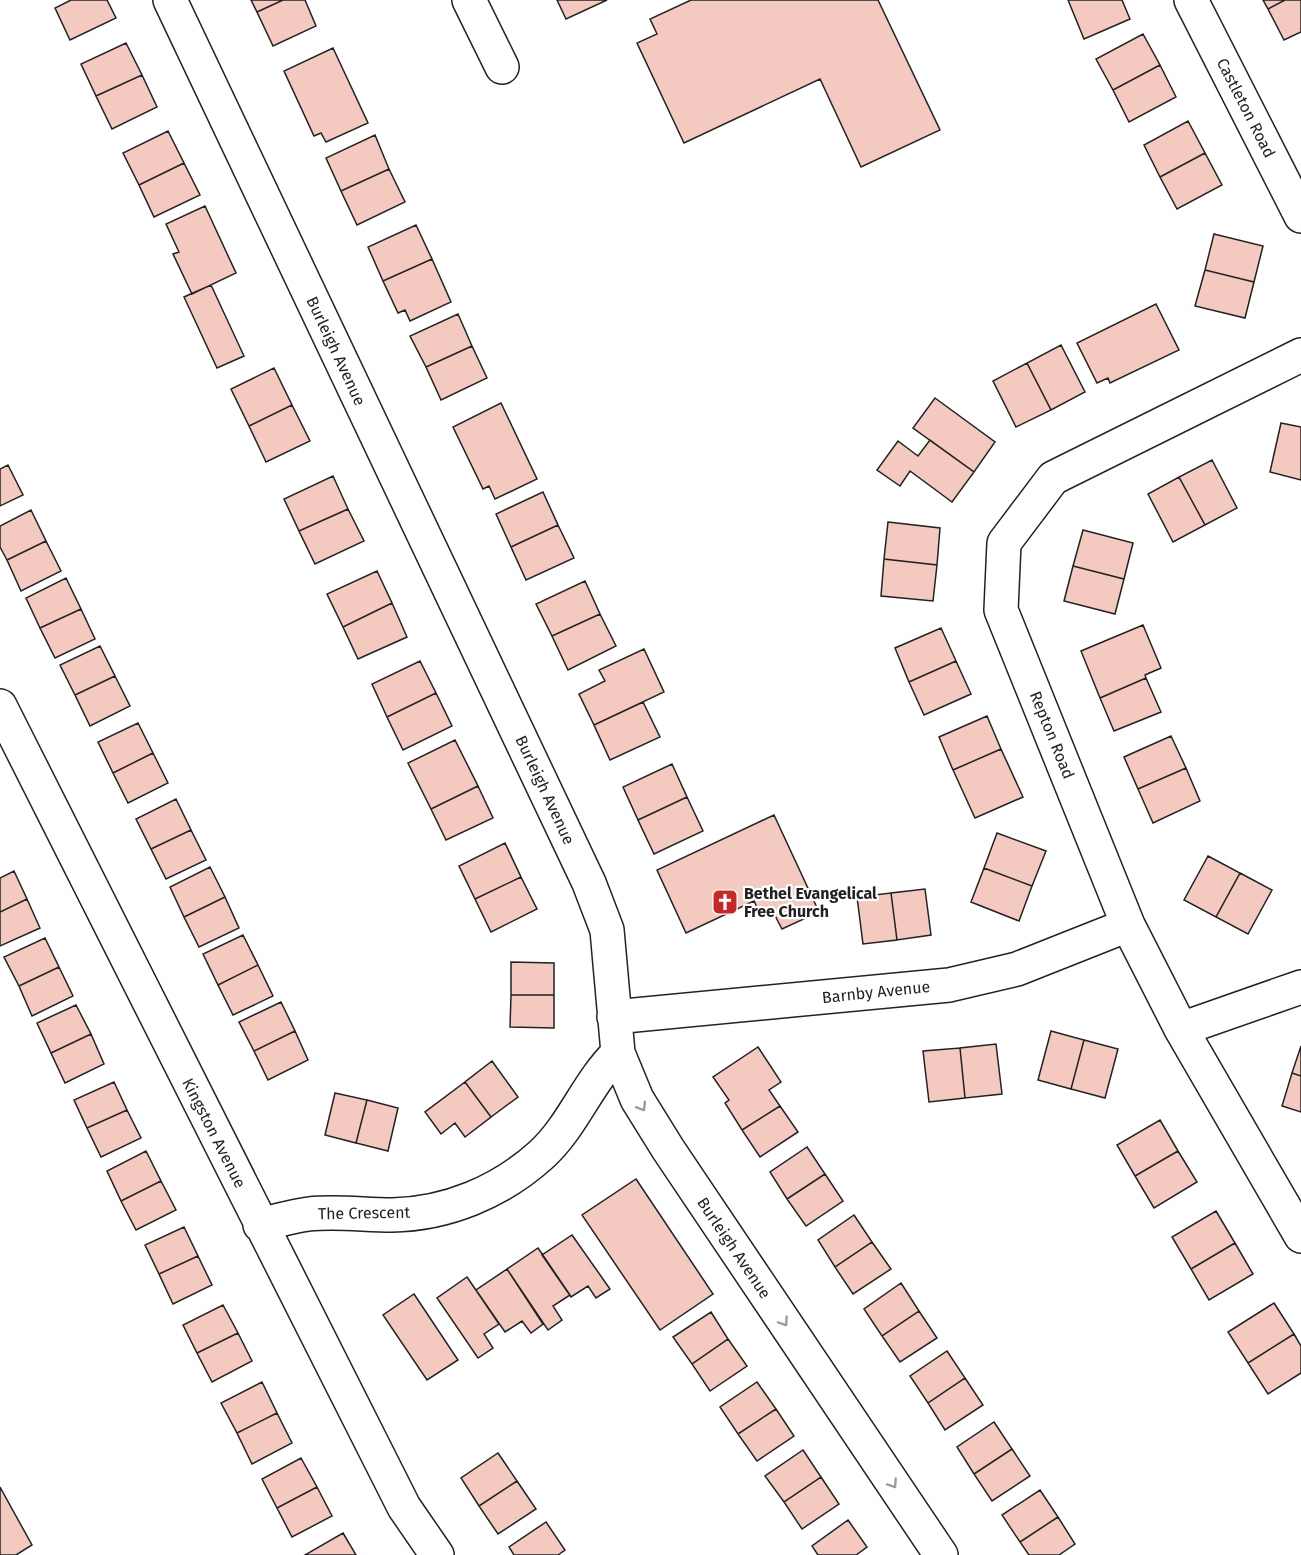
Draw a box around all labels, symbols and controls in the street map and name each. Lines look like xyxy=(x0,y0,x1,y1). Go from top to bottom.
street label: Castleton Road xyxy=(1213,55,1279,161)
street label: Burleigh Avenue xyxy=(302,293,370,409)
street label: Repton Road xyxy=(1026,688,1078,782)
street label: Burleigh Avenue xyxy=(511,732,579,848)
place label: Bethel Evangelical Free Church xyxy=(744,884,877,921)
church icon: Bethel Evangelical Free Church xyxy=(710,887,740,917)
street label: Barnby Avenue xyxy=(821,977,931,1007)
street label: Kingston Avenue xyxy=(178,1075,250,1191)
one-way arrow xyxy=(635,1101,647,1111)
street label: Burleigh Avenue xyxy=(693,1194,775,1302)
street label: The Crescent xyxy=(318,1203,411,1223)
one-way arrow xyxy=(777,1315,788,1326)
one-way arrow xyxy=(886,1477,897,1488)

